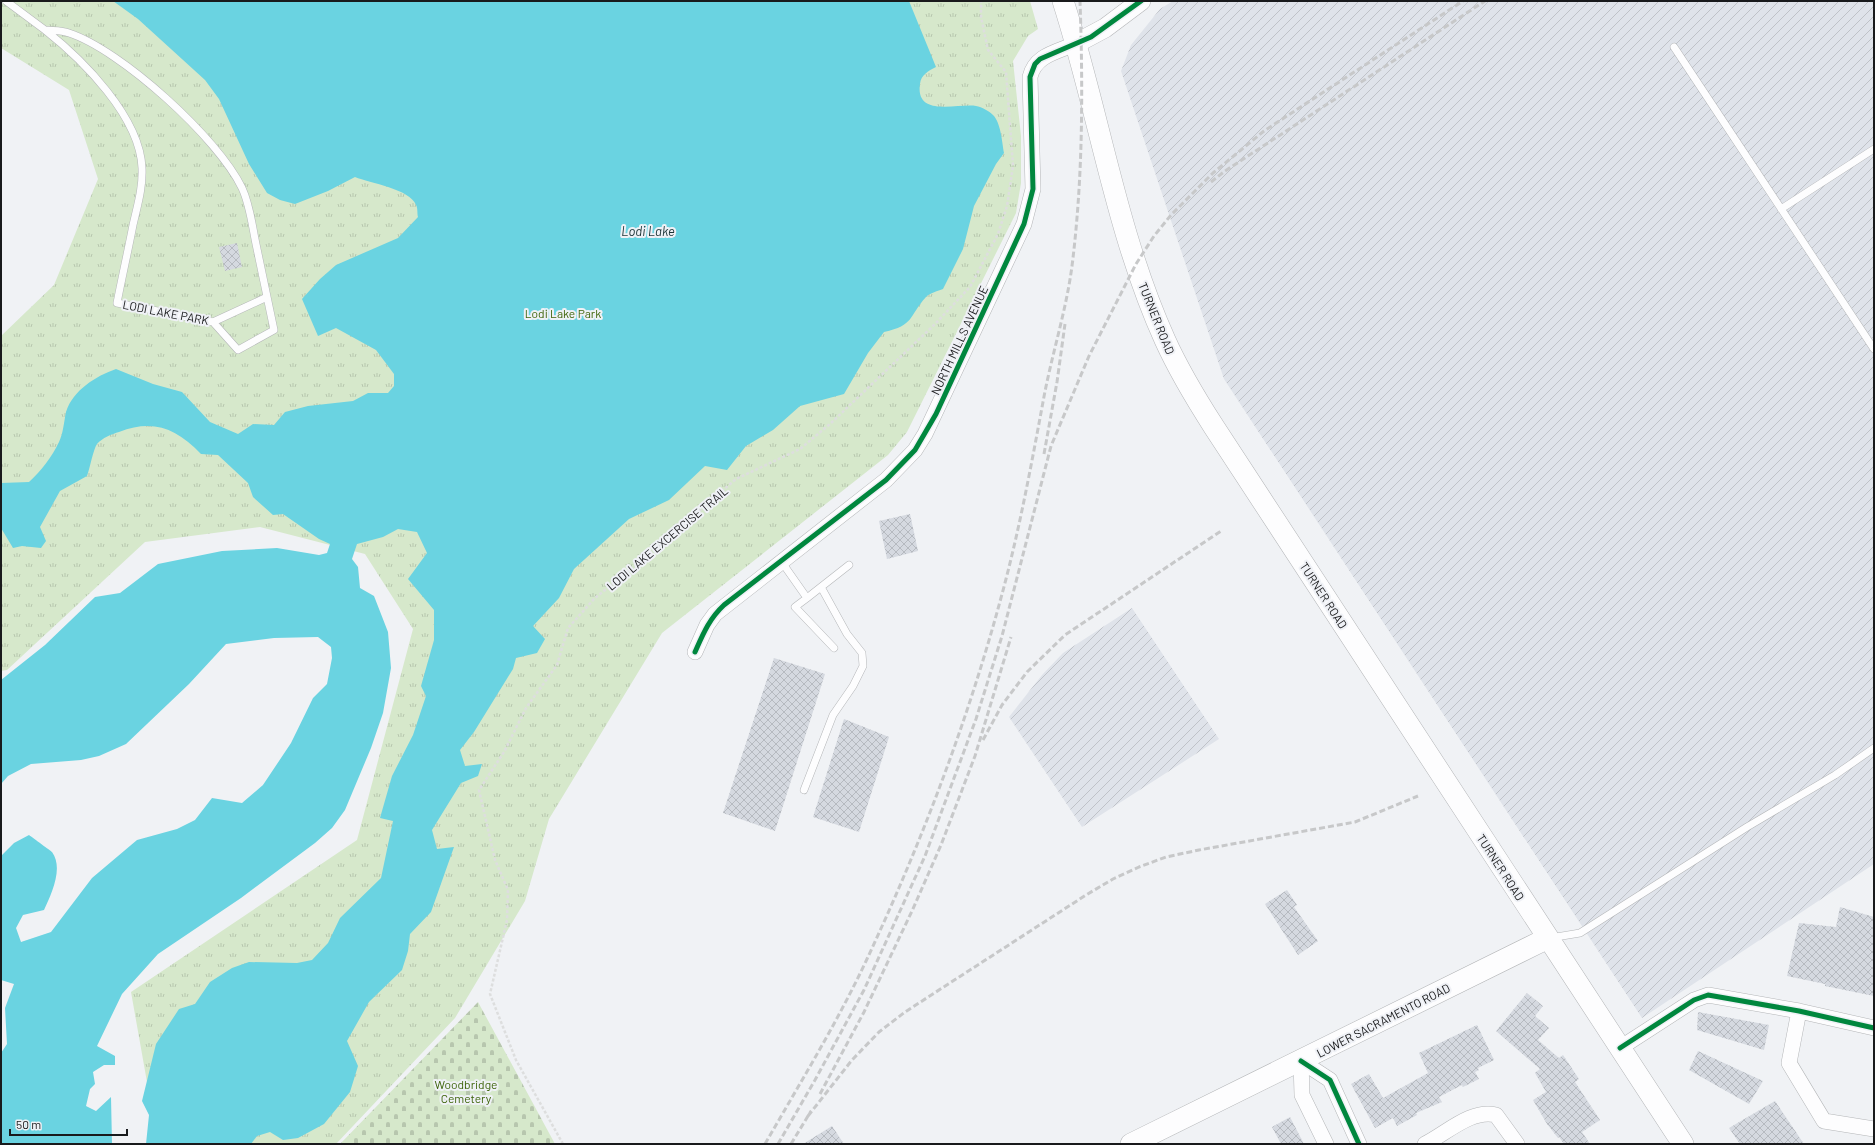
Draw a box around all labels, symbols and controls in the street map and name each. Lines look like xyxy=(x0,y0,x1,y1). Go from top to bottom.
water label: Lodi Lake xyxy=(621,223,675,239)
street label: TURNER ROAD xyxy=(1136,280,1178,356)
street label: NORTH MILLS AVENUE xyxy=(928,283,990,397)
street label: LODI LAKE PARK xyxy=(122,297,211,327)
park label: Lodi Lake Park xyxy=(525,306,601,320)
street label: LODI LAKE EXCERCISE TRAIL xyxy=(604,483,731,593)
street label: TURNER ROAD xyxy=(1297,559,1351,631)
street label: TURNER ROAD xyxy=(1474,831,1528,903)
street label: LOWER SACRAMENTO ROAD xyxy=(1314,980,1452,1060)
park label: Woodbridge Cemetery xyxy=(435,1077,497,1105)
scale bar xyxy=(10,1111,127,1137)
text: 50 m xyxy=(16,1117,41,1131)

